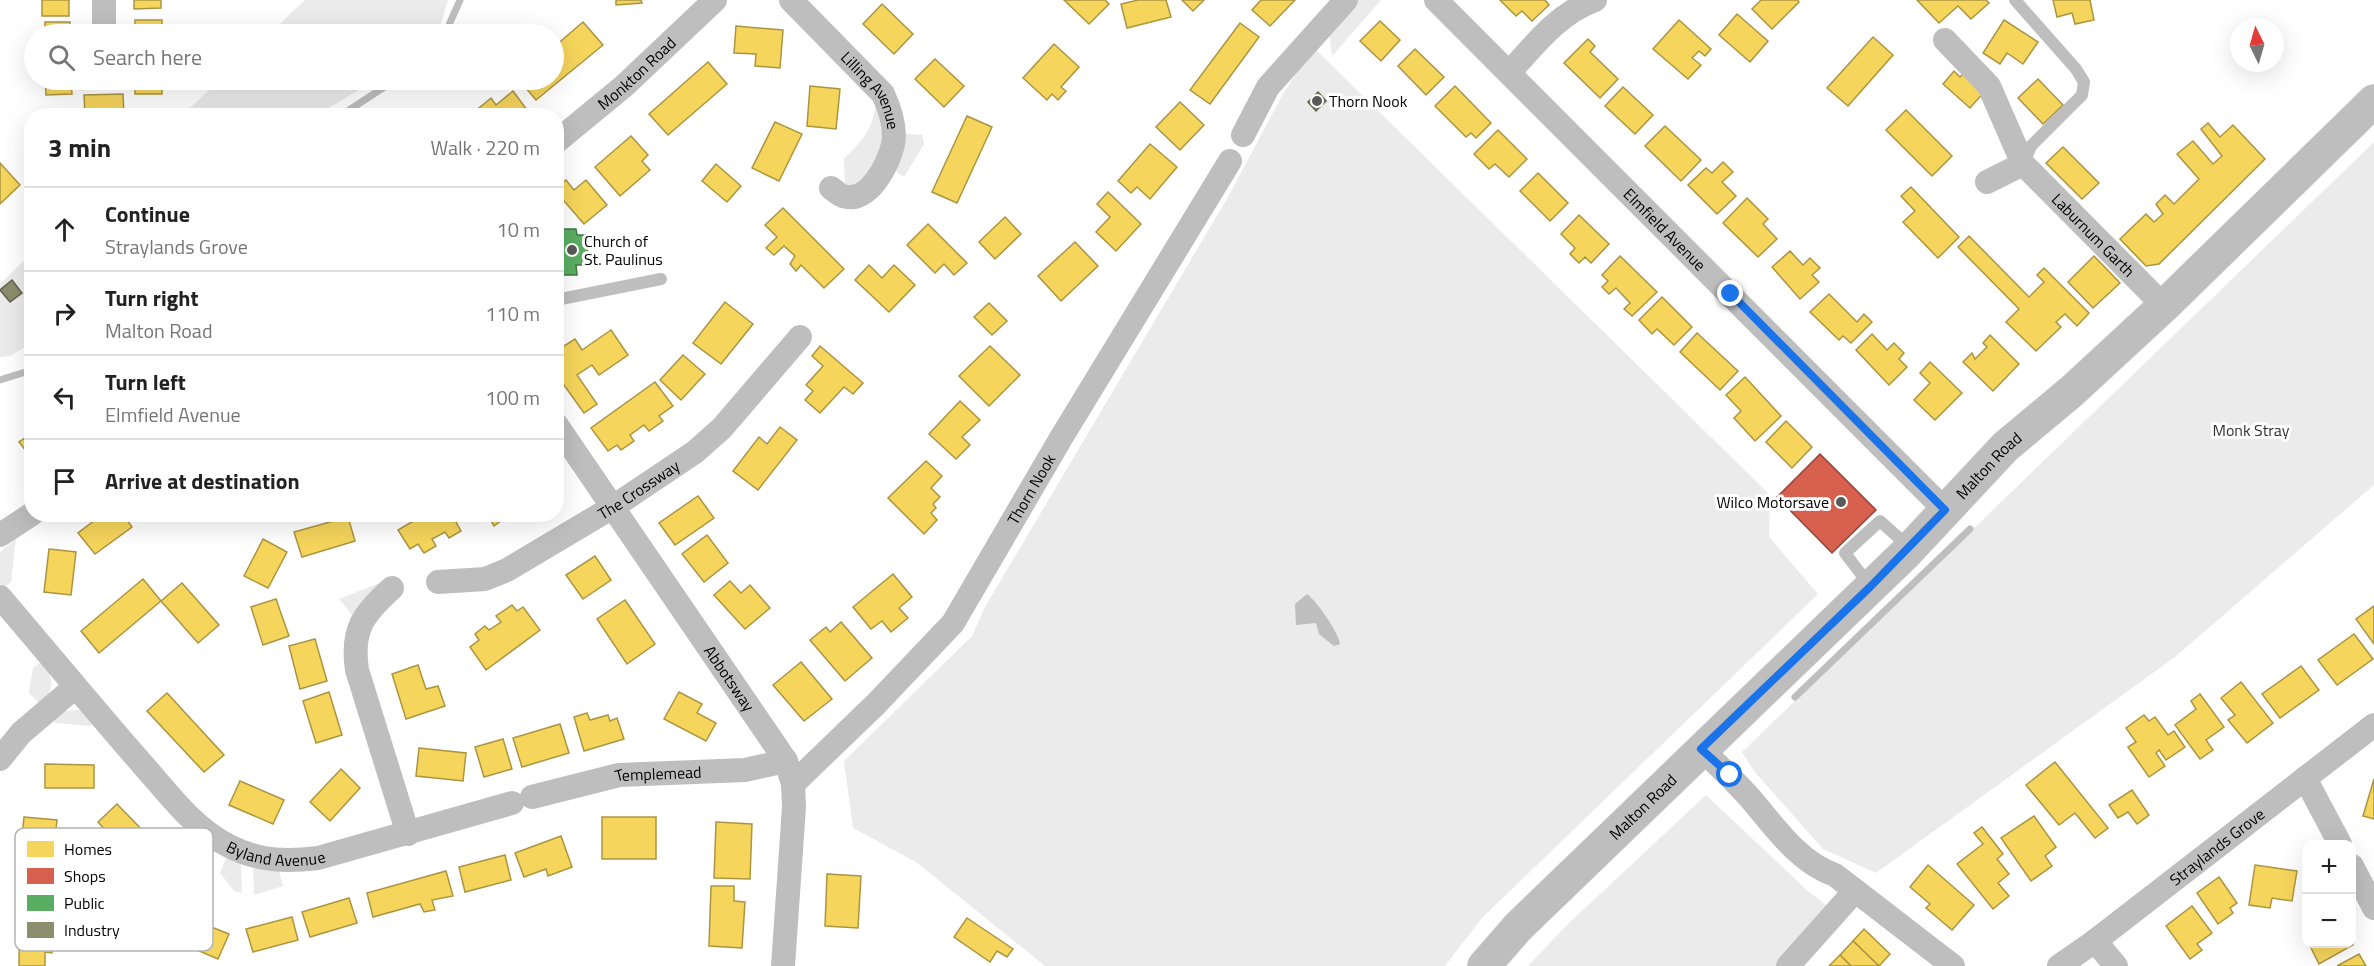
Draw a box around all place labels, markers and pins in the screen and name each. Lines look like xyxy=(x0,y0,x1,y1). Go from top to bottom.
place label: Thorn Nook xyxy=(1329,89,1408,113)
marker: Thorn Nook xyxy=(1310,94,1324,108)
place label: Church of St. Paulinus xyxy=(584,229,663,271)
marker: Church of St. Paulinus xyxy=(565,243,579,257)
place label: Wilco Motorsave xyxy=(1716,490,1829,514)
marker: Wilco Motorsave xyxy=(1834,495,1848,509)

